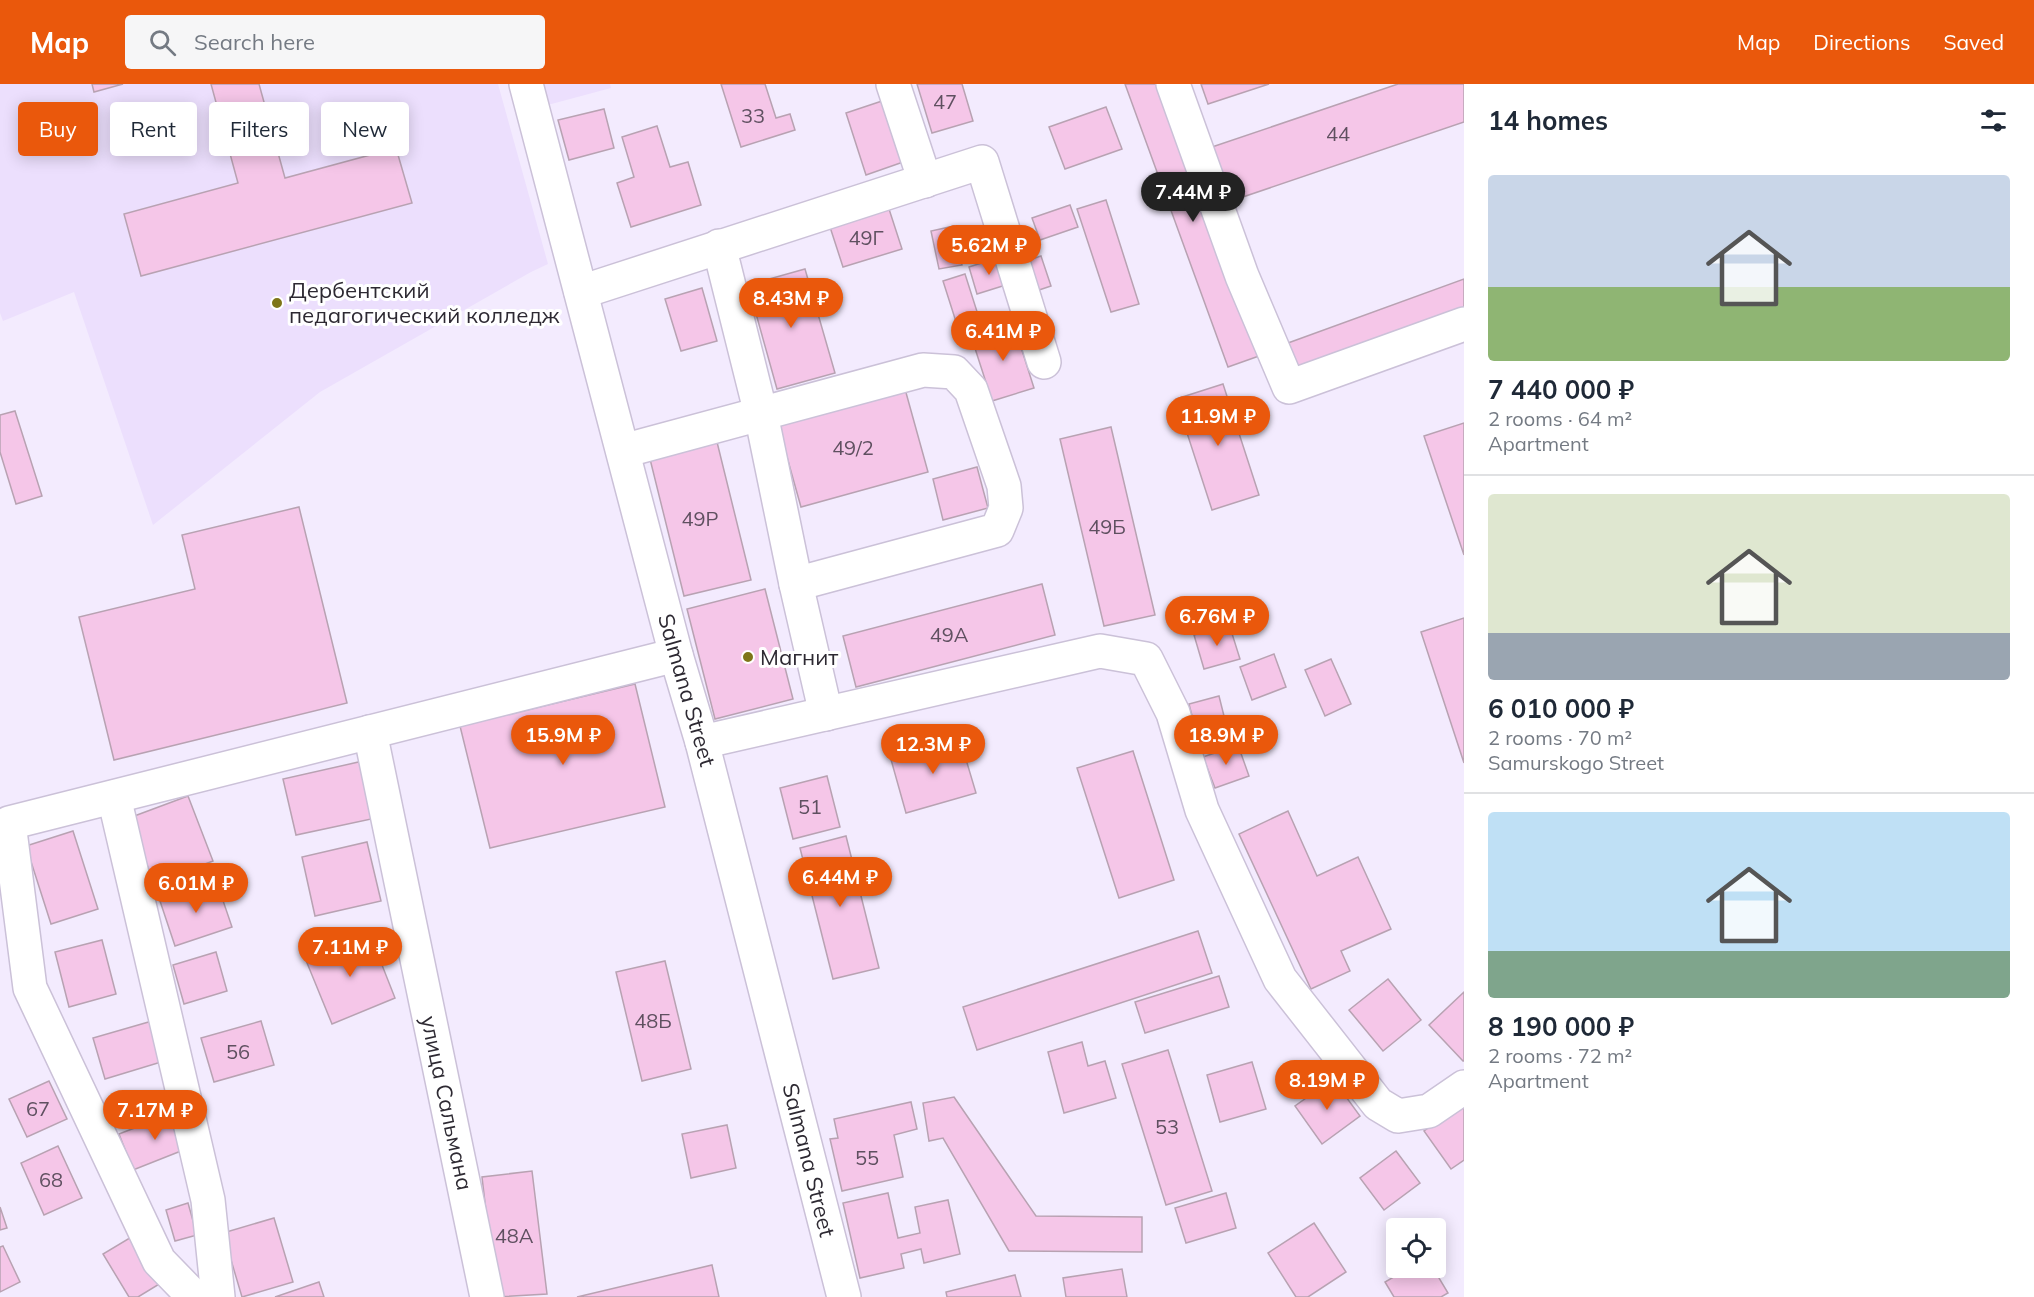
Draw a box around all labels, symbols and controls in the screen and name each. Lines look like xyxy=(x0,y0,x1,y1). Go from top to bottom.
search box xyxy=(125,15,545,69)
text: Map xyxy=(30,25,89,60)
icon: search xyxy=(146,26,179,59)
text: Search here xyxy=(194,28,315,56)
text: Map xyxy=(1737,29,1780,55)
text: Directions xyxy=(1813,29,1910,55)
text: Saved xyxy=(1943,29,2004,55)
house number: 47 xyxy=(933,89,957,114)
chip: Buy xyxy=(18,102,98,156)
chip: Rent xyxy=(110,102,197,156)
chip: Filters xyxy=(209,102,309,156)
chip: New xyxy=(321,102,409,156)
house number: 33 xyxy=(741,103,765,128)
text: 14 homes xyxy=(1488,104,1608,137)
icon: filters xyxy=(1977,104,2010,137)
house number: 44 xyxy=(1326,121,1350,146)
pin: 7.44M ₽ xyxy=(1138,172,1248,223)
text: 7.44M ₽ xyxy=(1155,179,1231,204)
icon: home xyxy=(1695,214,1803,322)
house number: 49Г xyxy=(848,225,884,250)
pin: 5.62M ₽ xyxy=(934,225,1044,276)
text: 5.62M ₽ xyxy=(951,232,1027,257)
place label: Дербентский педагогический колледж xyxy=(289,276,560,329)
pin: 8.43M ₽ xyxy=(736,278,846,329)
text: 8.43M ₽ xyxy=(753,285,829,310)
marker: Дербентский педагогический колледж xyxy=(270,296,284,310)
pin: 6.41M ₽ xyxy=(948,311,1058,362)
text: 6.41M ₽ xyxy=(965,318,1041,343)
text: 7 440 000 ₽ xyxy=(1488,373,1634,406)
pin: 11.9M ₽ xyxy=(1163,396,1273,447)
text: 11.9M ₽ xyxy=(1180,403,1256,428)
text: 2 rooms · 64 m² xyxy=(1488,406,1632,431)
text: Apartment xyxy=(1488,431,1589,456)
house number: 49/2 xyxy=(832,435,874,460)
house number: 49Р xyxy=(681,506,719,531)
house number: 49Б xyxy=(1088,514,1126,539)
icon: home xyxy=(1695,533,1803,641)
pin: 6.76M ₽ xyxy=(1162,596,1272,647)
text: 6.76M ₽ xyxy=(1179,603,1255,628)
street label: Salmana Street xyxy=(652,611,722,770)
house number: 49А xyxy=(930,622,969,647)
place label: Магнит xyxy=(760,643,838,671)
marker: Магнит xyxy=(741,650,755,664)
text: 6 010 000 ₽ xyxy=(1488,692,1634,725)
pin: 15.9M ₽ xyxy=(508,715,618,766)
pin: 18.9M ₽ xyxy=(1171,715,1281,766)
text: 15.9M ₽ xyxy=(525,722,601,747)
text: 18.9M ₽ xyxy=(1188,722,1264,747)
pin: 12.3M ₽ xyxy=(878,724,988,775)
text: 2 rooms · 70 m² xyxy=(1488,725,1632,750)
text: 12.3M ₽ xyxy=(895,731,971,756)
text: Samurskogo Street xyxy=(1488,750,1664,775)
house number: 51 xyxy=(798,794,822,819)
icon: home xyxy=(1695,851,1803,959)
pin: 6.44M ₽ xyxy=(785,857,895,908)
pin: 6.01M ₽ xyxy=(141,863,251,914)
text: 6.44M ₽ xyxy=(802,864,878,889)
text: 6.01M ₽ xyxy=(158,870,234,895)
pin: 7.11M ₽ xyxy=(295,927,405,978)
text: 7.11M ₽ xyxy=(312,934,388,959)
house number: 48Б xyxy=(634,1008,672,1033)
text: 8 190 000 ₽ xyxy=(1488,1010,1634,1043)
street label: улица Сальмана xyxy=(415,1013,479,1193)
house number: 56 xyxy=(226,1039,250,1064)
text: 2 rooms · 72 m² xyxy=(1488,1043,1632,1068)
pin: 8.19M ₽ xyxy=(1272,1060,1382,1111)
text: 8.19M ₽ xyxy=(1289,1067,1365,1092)
text: Apartment xyxy=(1488,1068,1589,1093)
street label: Salmana Street xyxy=(776,1080,842,1240)
pin: 7.17M ₽ xyxy=(100,1090,210,1141)
house number: 67 xyxy=(26,1096,50,1121)
text: 7.17M ₽ xyxy=(117,1097,193,1122)
house number: 53 xyxy=(1155,1114,1179,1139)
house number: 55 xyxy=(855,1145,879,1170)
house number: 68 xyxy=(39,1167,63,1192)
map controls xyxy=(1386,1218,1446,1278)
button: locate xyxy=(1386,1218,1446,1278)
house number: 48А xyxy=(495,1223,534,1248)

